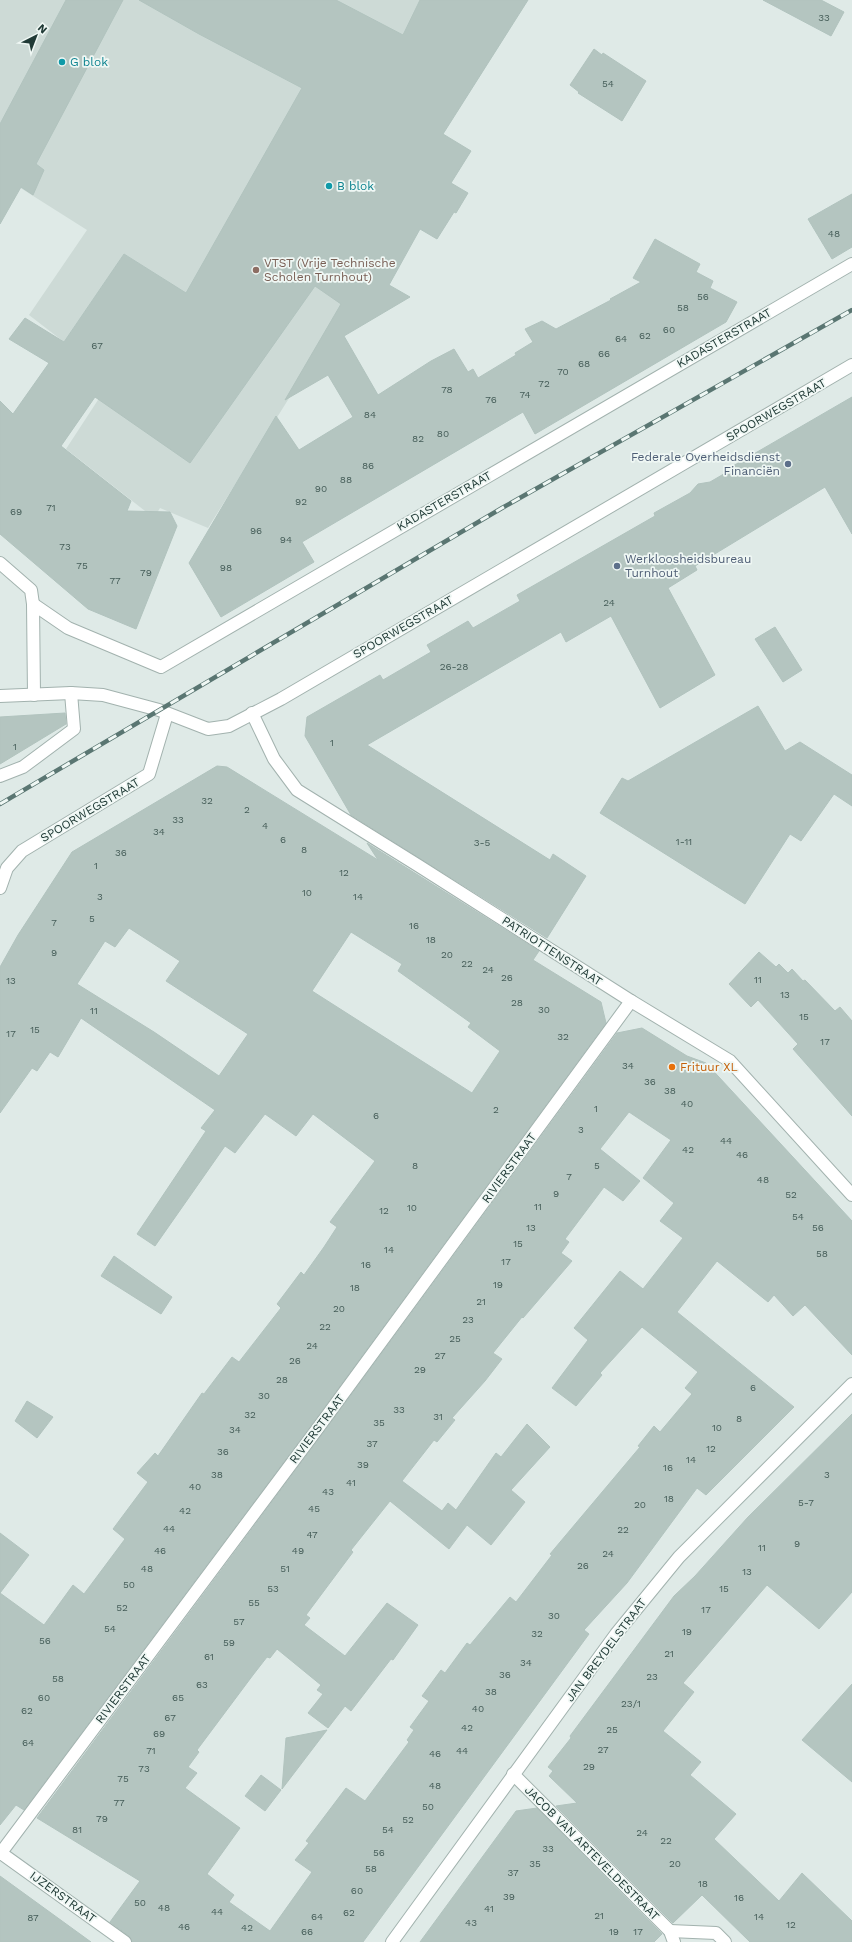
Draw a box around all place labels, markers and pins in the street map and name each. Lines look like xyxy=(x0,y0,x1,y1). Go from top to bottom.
place label: G blok xyxy=(70,55,108,69)
marker: G blok xyxy=(57,57,67,67)
place label: B blok xyxy=(337,179,374,193)
marker: B blok xyxy=(324,181,334,191)
place label: VTST (Vrije Technische Scholen Turnhout) xyxy=(264,256,396,284)
marker: VTST (Vrije Technische Scholen Turnhout) xyxy=(251,265,261,275)
place label: Federale Overheidsdienst Financiën xyxy=(631,450,780,478)
marker: Federale Overheidsdienst Financiën xyxy=(783,459,793,469)
place label: Werkloosheidsbureau Turnhout xyxy=(625,552,751,580)
marker: Werkloosheidsbureau Turnhout xyxy=(612,561,622,571)
place label: Frituur XL xyxy=(680,1060,738,1074)
marker: Frituur XL xyxy=(667,1062,677,1072)

